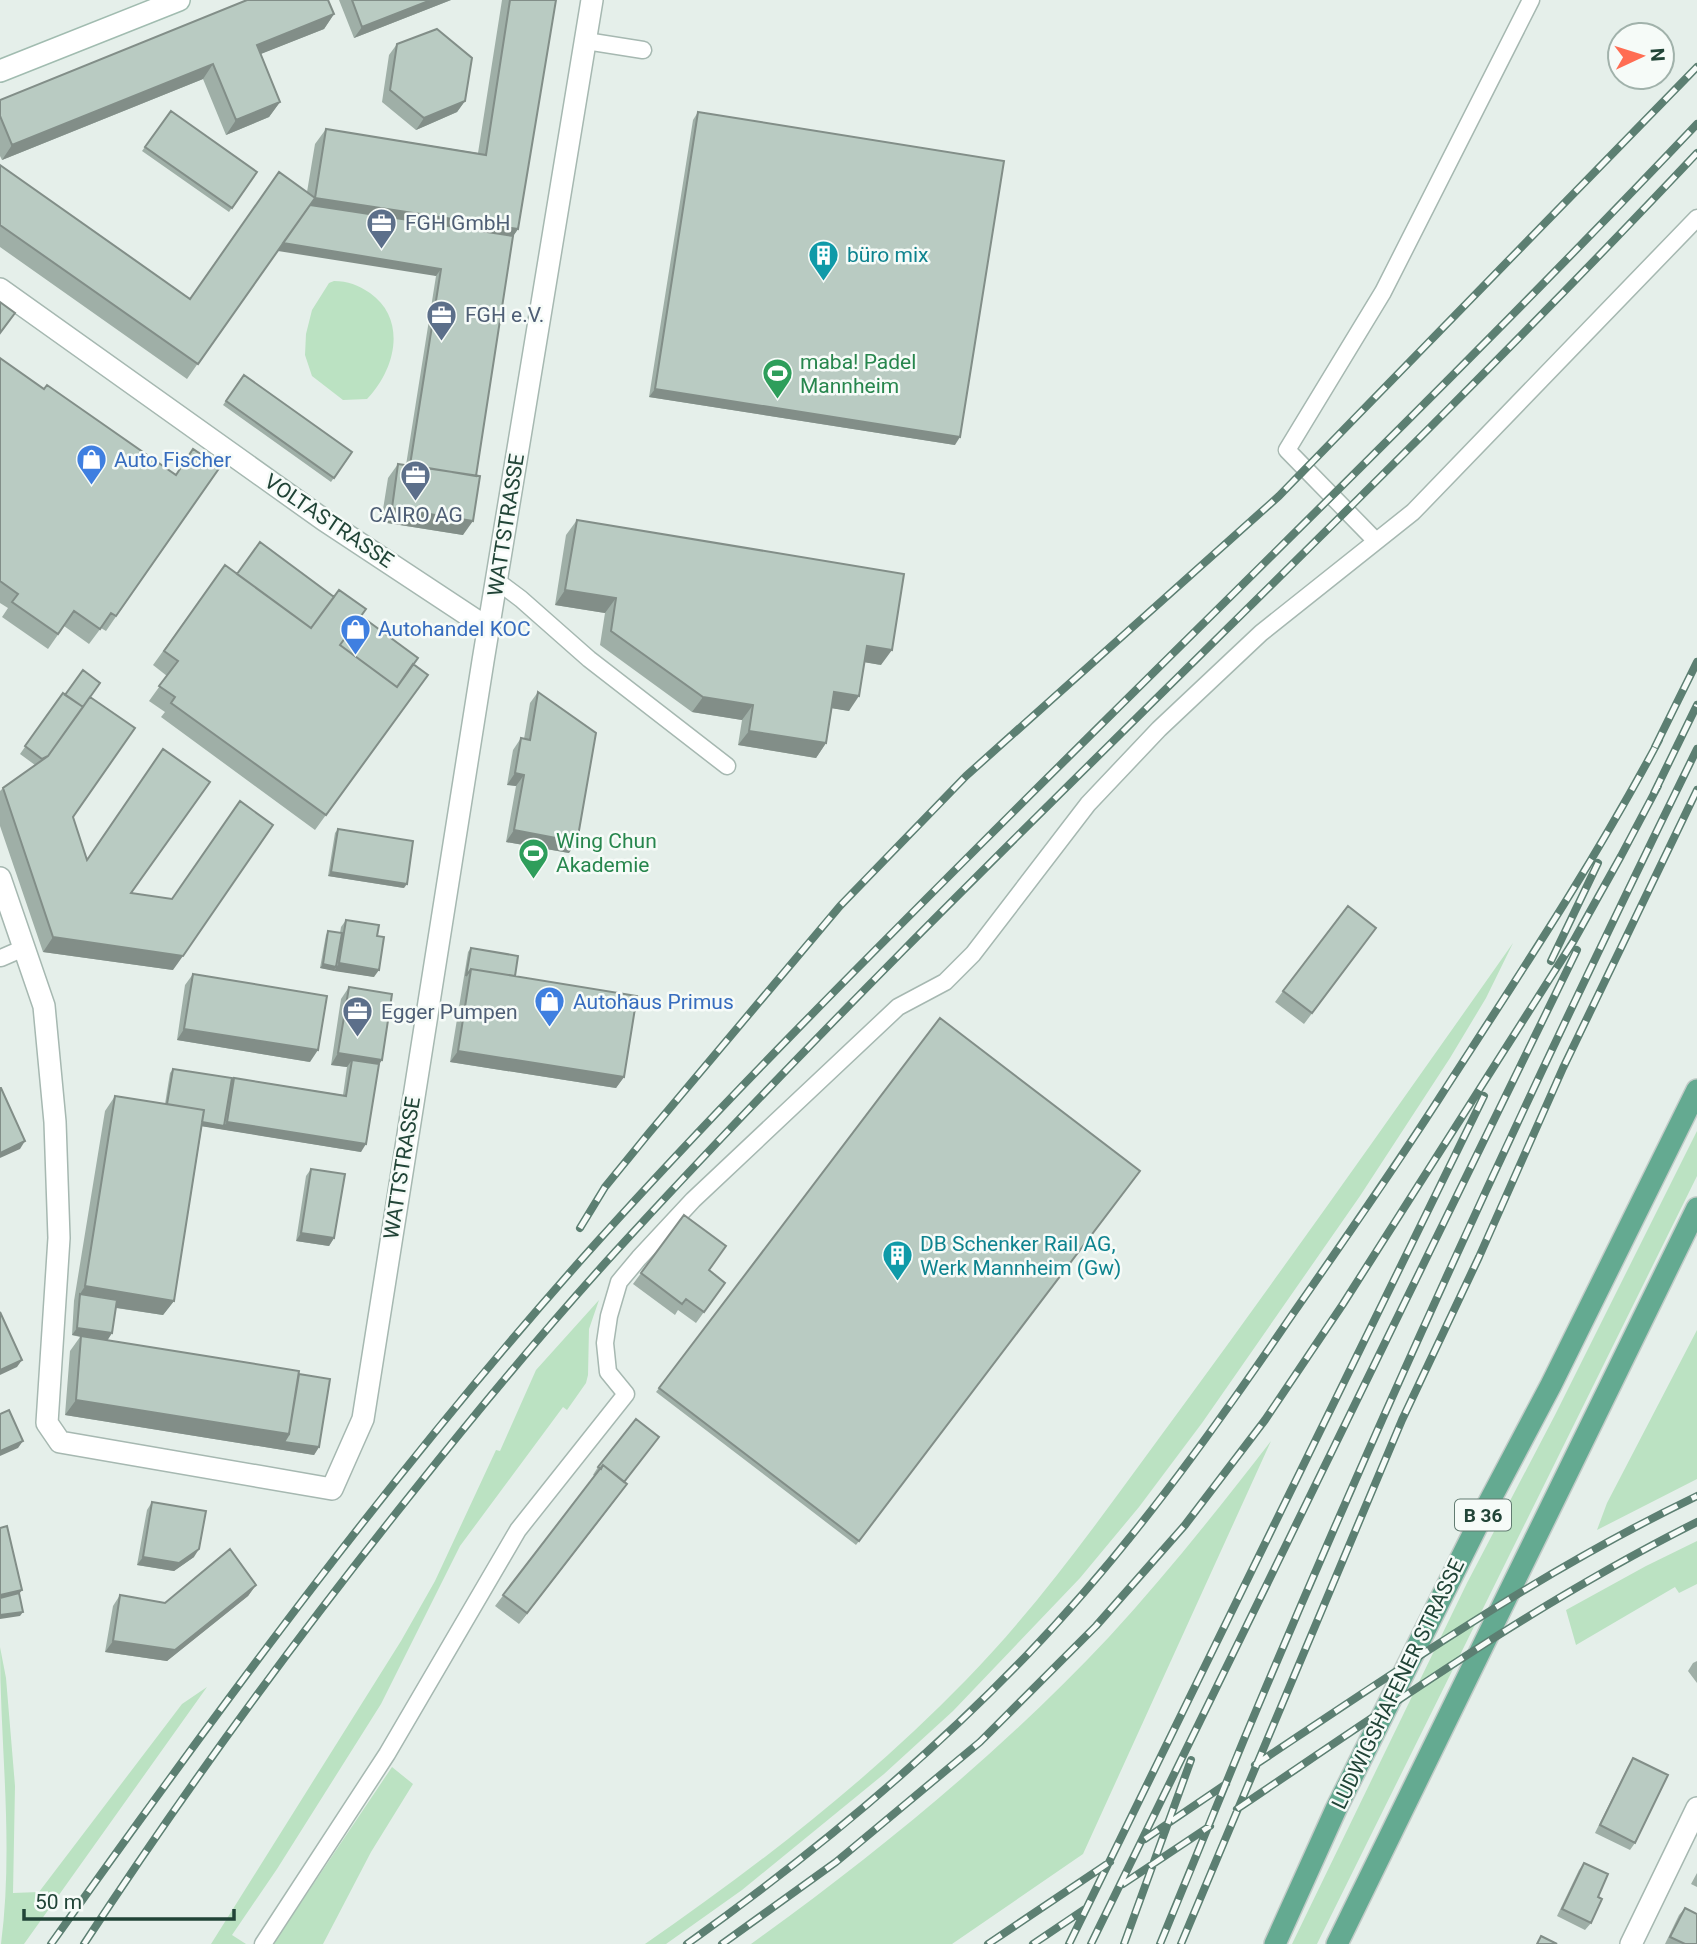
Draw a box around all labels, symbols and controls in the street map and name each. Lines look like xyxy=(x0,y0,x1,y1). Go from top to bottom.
north arrow xyxy=(1606,21,1676,91)
text: N xyxy=(1646,47,1669,62)
office icon: FGH GmbH xyxy=(365,206,399,250)
place label: FGH GmbH xyxy=(405,211,511,235)
building icon: büro mix xyxy=(807,238,841,282)
place label: büro mix xyxy=(847,243,928,267)
office icon: FGH e.V. xyxy=(425,298,459,342)
place label: FGH e.V. xyxy=(465,303,544,327)
place label: maba! Padel Mannheim xyxy=(800,350,916,398)
sports icon: maba! Padel Mannheim xyxy=(760,357,794,401)
shop icon: Auto Fischer xyxy=(74,443,108,487)
place label: Auto Fischer xyxy=(114,448,231,472)
street label: WATTSTRASSE xyxy=(483,452,529,598)
office icon: CAIRO AG xyxy=(399,458,433,502)
street label: VOLTASTRASSE xyxy=(260,469,398,573)
place label: CAIRO AG xyxy=(369,503,463,527)
shop icon: Autohandel KOC xyxy=(338,612,372,656)
place label: Autohandel KOC xyxy=(378,617,531,641)
place label: Wing Chun Akademie xyxy=(556,829,657,877)
sports icon: Wing Chun Akademie xyxy=(516,836,550,880)
shop icon: Autohaus Primus xyxy=(533,985,567,1029)
place label: Autohaus Primus xyxy=(573,990,734,1014)
office icon: Egger Pumpen xyxy=(341,995,375,1039)
place label: Egger Pumpen xyxy=(381,1000,518,1024)
street label: WATTSTRASSE xyxy=(379,1095,425,1241)
place label: DB Schenker Rail AG, Werk Mannheim (Gw) xyxy=(920,1232,1121,1280)
building icon: DB Schenker Rail AG, Werk Mannheim (Gw) xyxy=(880,1239,914,1283)
road number: B 36 xyxy=(1455,1499,1511,1530)
street label: LUDWIGSHAFENER STRASSE xyxy=(1327,1555,1469,1813)
scale bar xyxy=(24,1878,234,1922)
text: 50 m xyxy=(35,1890,82,1914)

